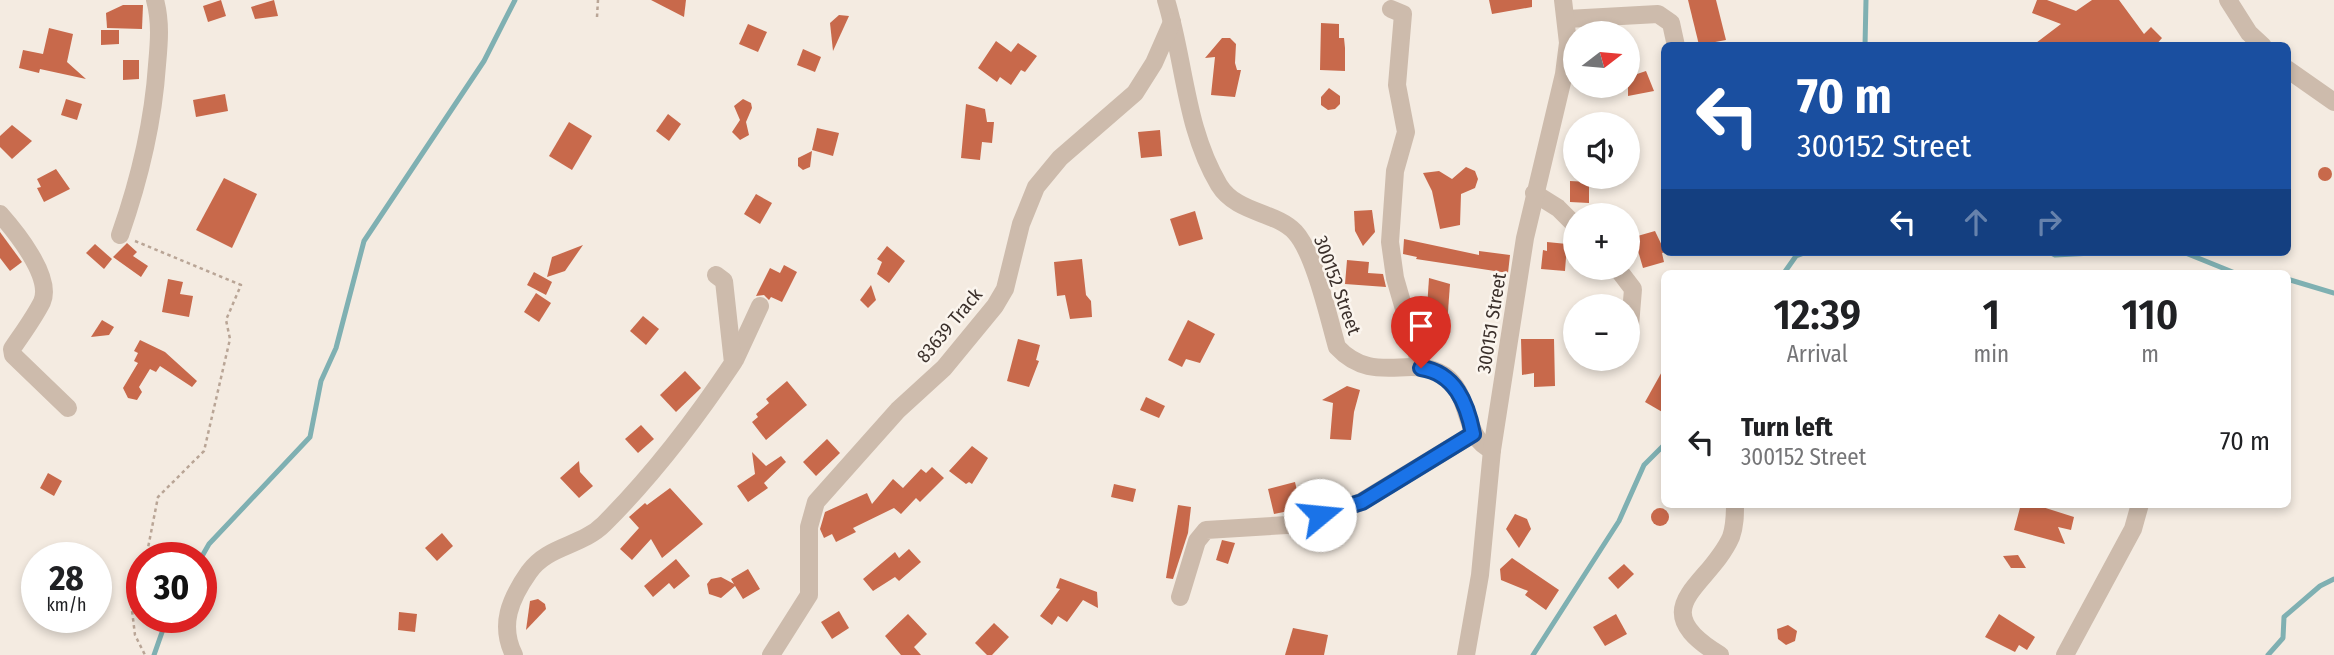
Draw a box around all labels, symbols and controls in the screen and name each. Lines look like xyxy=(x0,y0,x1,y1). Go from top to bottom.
north arrow xyxy=(1563,21,1640,98)
map controls xyxy=(1563,21,1640,371)
text: 70 m xyxy=(1797,67,1892,126)
icon: left xyxy=(1682,70,1773,161)
button: sound xyxy=(1563,112,1640,189)
text: 300152 Street xyxy=(1797,127,1971,165)
button: + xyxy=(1563,203,1640,280)
icon: left xyxy=(1884,203,1922,241)
icon: ahead xyxy=(1957,203,1995,241)
icon: right xyxy=(2030,203,2068,241)
street label: 300152 Street xyxy=(1309,233,1366,338)
street label: 300151 Street xyxy=(1472,270,1511,375)
street label: 83639 Track xyxy=(912,283,987,367)
text: 12:39 xyxy=(1774,290,1861,340)
text: 1 xyxy=(1983,290,2000,340)
text: 110 xyxy=(2122,290,2178,340)
button: − xyxy=(1563,294,1640,371)
pin xyxy=(1391,296,1451,368)
icon: arrive xyxy=(1402,307,1440,345)
text: Arrival xyxy=(1787,340,1848,368)
text: min xyxy=(1974,340,2009,368)
text: m xyxy=(2141,340,2159,368)
text: Turn left xyxy=(1741,412,1833,443)
icon: left xyxy=(1682,423,1720,461)
text: 70 m xyxy=(2220,426,2270,457)
text: 300152 Street xyxy=(1741,443,1866,471)
position arrow xyxy=(1283,478,1357,552)
speed limit sign: 30 xyxy=(126,542,217,633)
text: 28 xyxy=(49,557,84,599)
text: km/h xyxy=(46,594,87,616)

